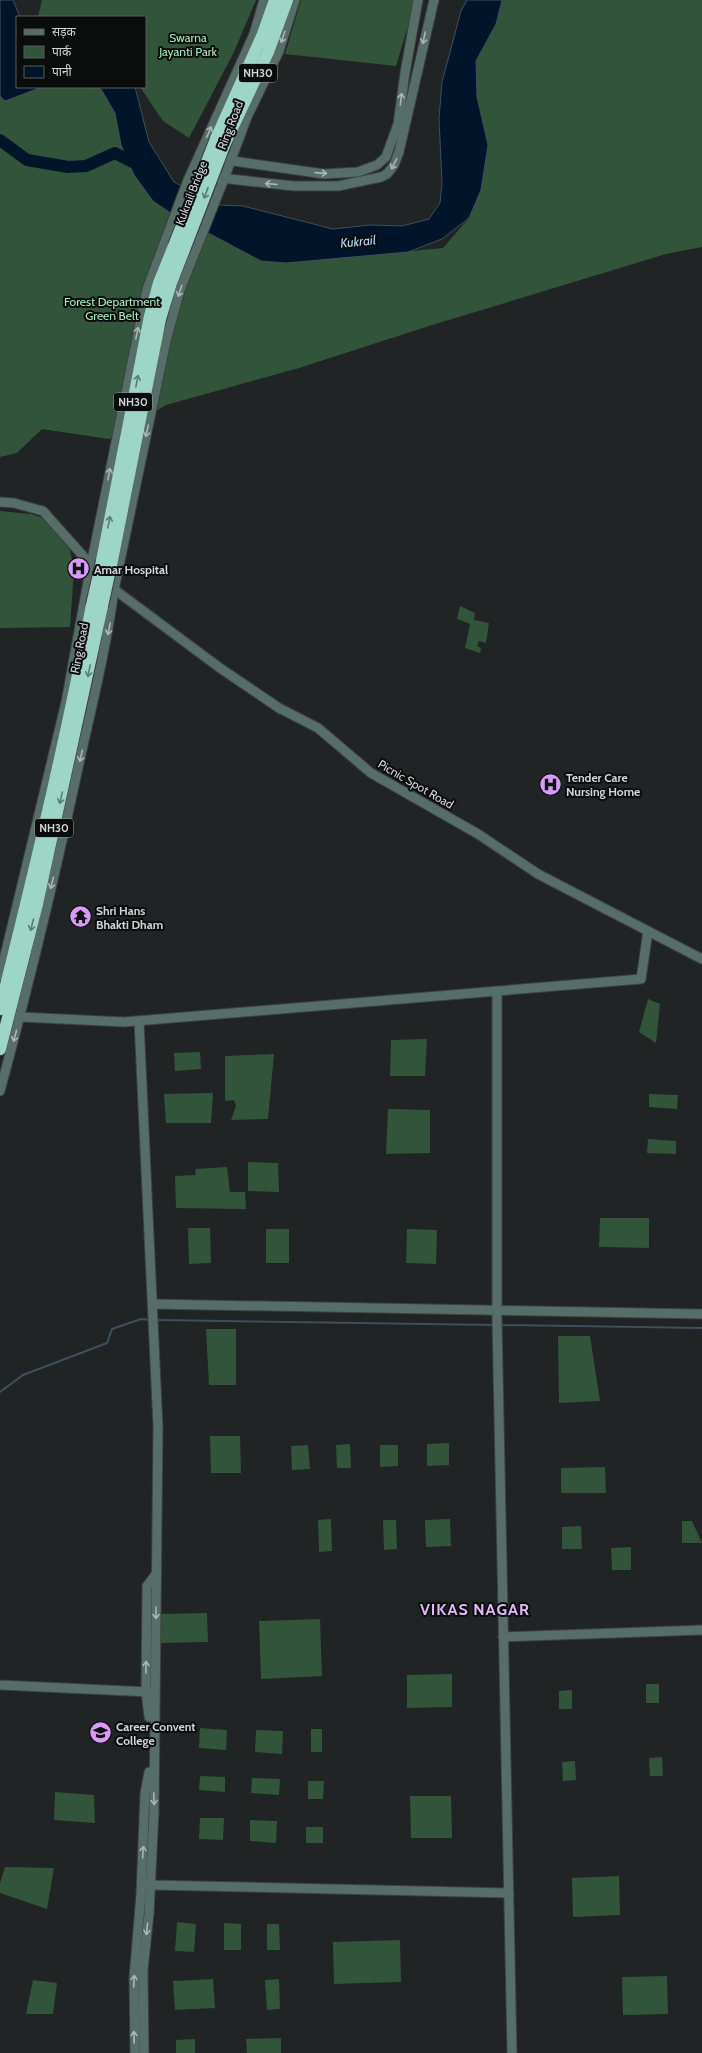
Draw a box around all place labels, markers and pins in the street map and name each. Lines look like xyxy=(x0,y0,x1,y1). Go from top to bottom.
hospital icon: Amar Hospital xyxy=(66,556,92,582)
place label: Amar Hospital xyxy=(94,562,168,577)
place label: Tender Care Nursing Home xyxy=(566,770,640,799)
hospital icon: Tender Care Nursing Home xyxy=(537,771,563,797)
place label: Shri Hans Bhakti Dham xyxy=(96,903,163,932)
temple icon: Shri Hans Bhakti Dham xyxy=(67,904,93,930)
place label: Career Convent College xyxy=(116,1719,195,1748)
school or university icon: Career Convent College xyxy=(87,1720,113,1746)

